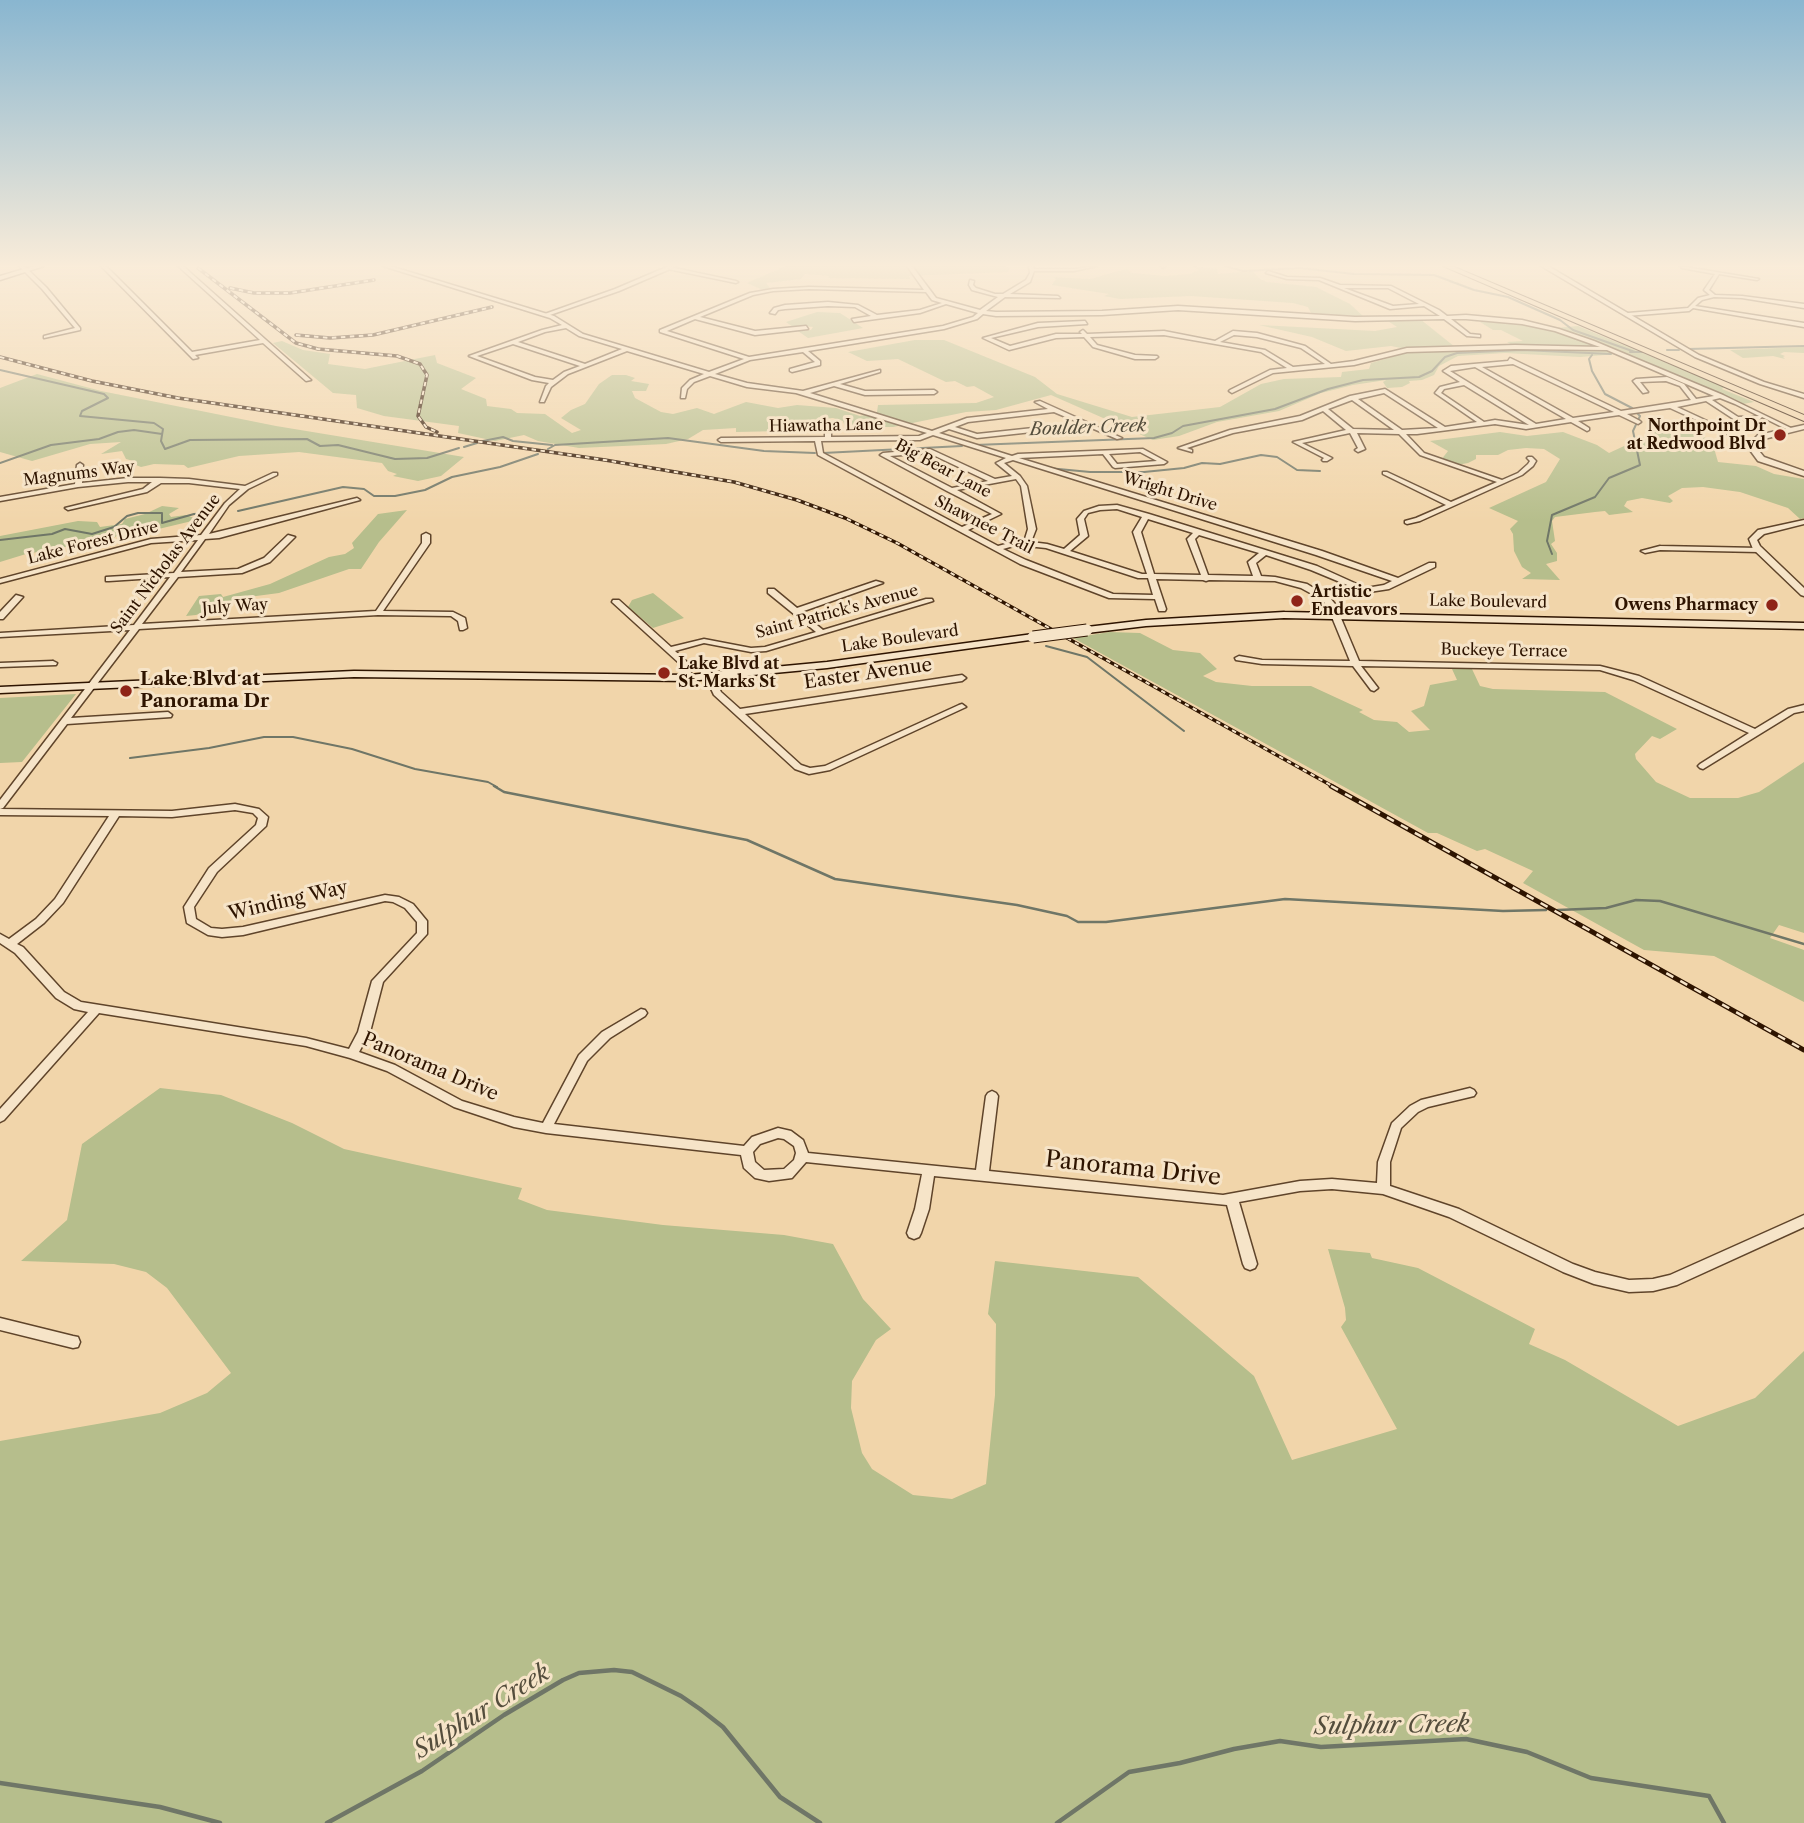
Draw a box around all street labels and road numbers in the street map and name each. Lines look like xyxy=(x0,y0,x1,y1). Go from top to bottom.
street label: Hiawatha Lane xyxy=(769,415,883,437)
street label: Big Bear Lane xyxy=(892,436,994,502)
street label: Magnums Way xyxy=(22,458,136,490)
street label: Wright Drive xyxy=(1120,469,1220,515)
street label: Saint Nicholas Avenue xyxy=(107,490,225,638)
street label: Shawnee Trail xyxy=(931,492,1037,558)
street label: Lake Forest Drive xyxy=(26,517,160,569)
street label: Saint Patrick's Avenue xyxy=(754,581,920,643)
street label: Lake Boulevard xyxy=(1429,591,1547,613)
street label: July Way xyxy=(201,595,269,619)
street label: Lake Boulevard xyxy=(840,621,960,657)
street label: Buckeye Terrace xyxy=(1440,640,1568,662)
street label: Easter Avenue xyxy=(802,654,934,694)
street label: Winding Way xyxy=(226,876,350,926)
street label: Panorama Drive xyxy=(358,1028,502,1106)
street label: Panorama Drive xyxy=(1044,1146,1222,1192)

